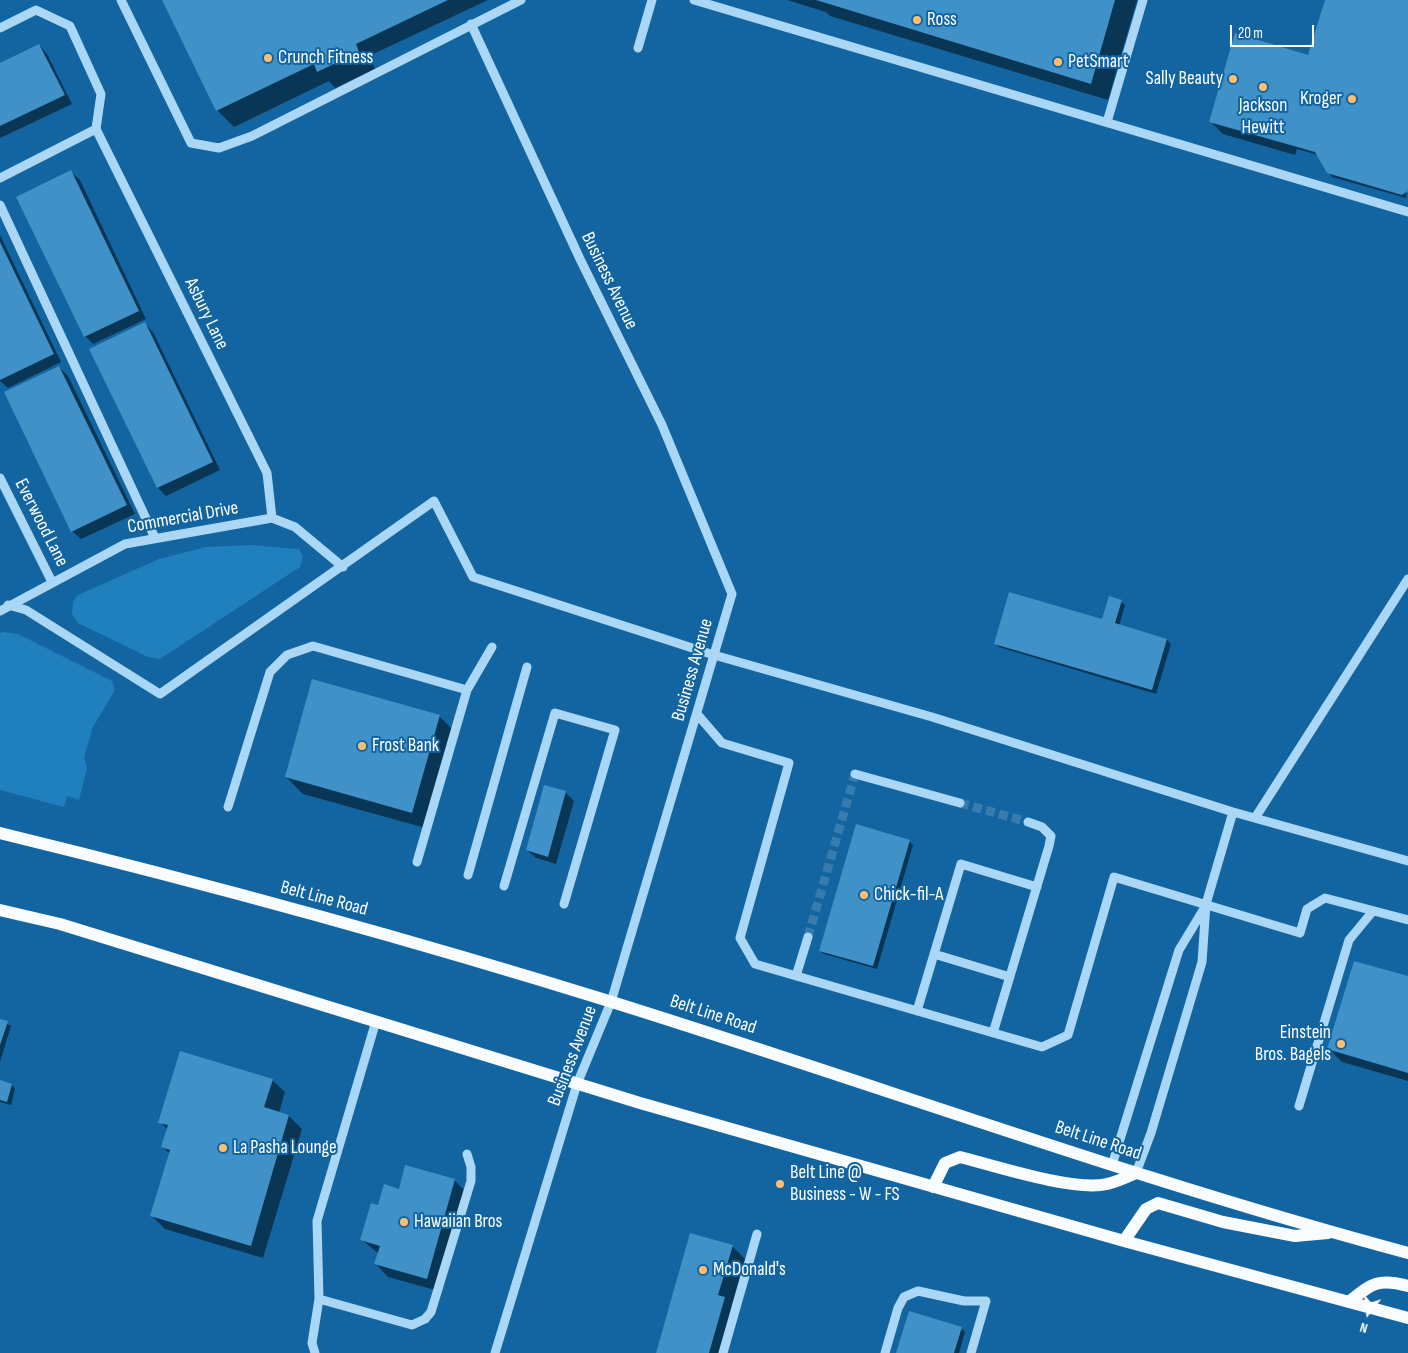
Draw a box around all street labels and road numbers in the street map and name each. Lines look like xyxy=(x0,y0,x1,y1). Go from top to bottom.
street label: Business Avenue xyxy=(576,229,642,333)
street label: Asbury Lane xyxy=(179,274,233,354)
street label: Everwood Lane xyxy=(9,475,73,571)
street label: Commercial Drive xyxy=(126,497,240,539)
street label: Business Avenue xyxy=(668,616,718,724)
street label: Belt Line Road xyxy=(278,876,370,922)
street label: Belt Line Road xyxy=(667,990,759,1040)
street label: Business Avenue xyxy=(543,1003,603,1109)
street label: Belt Line Road xyxy=(1052,1116,1144,1166)

